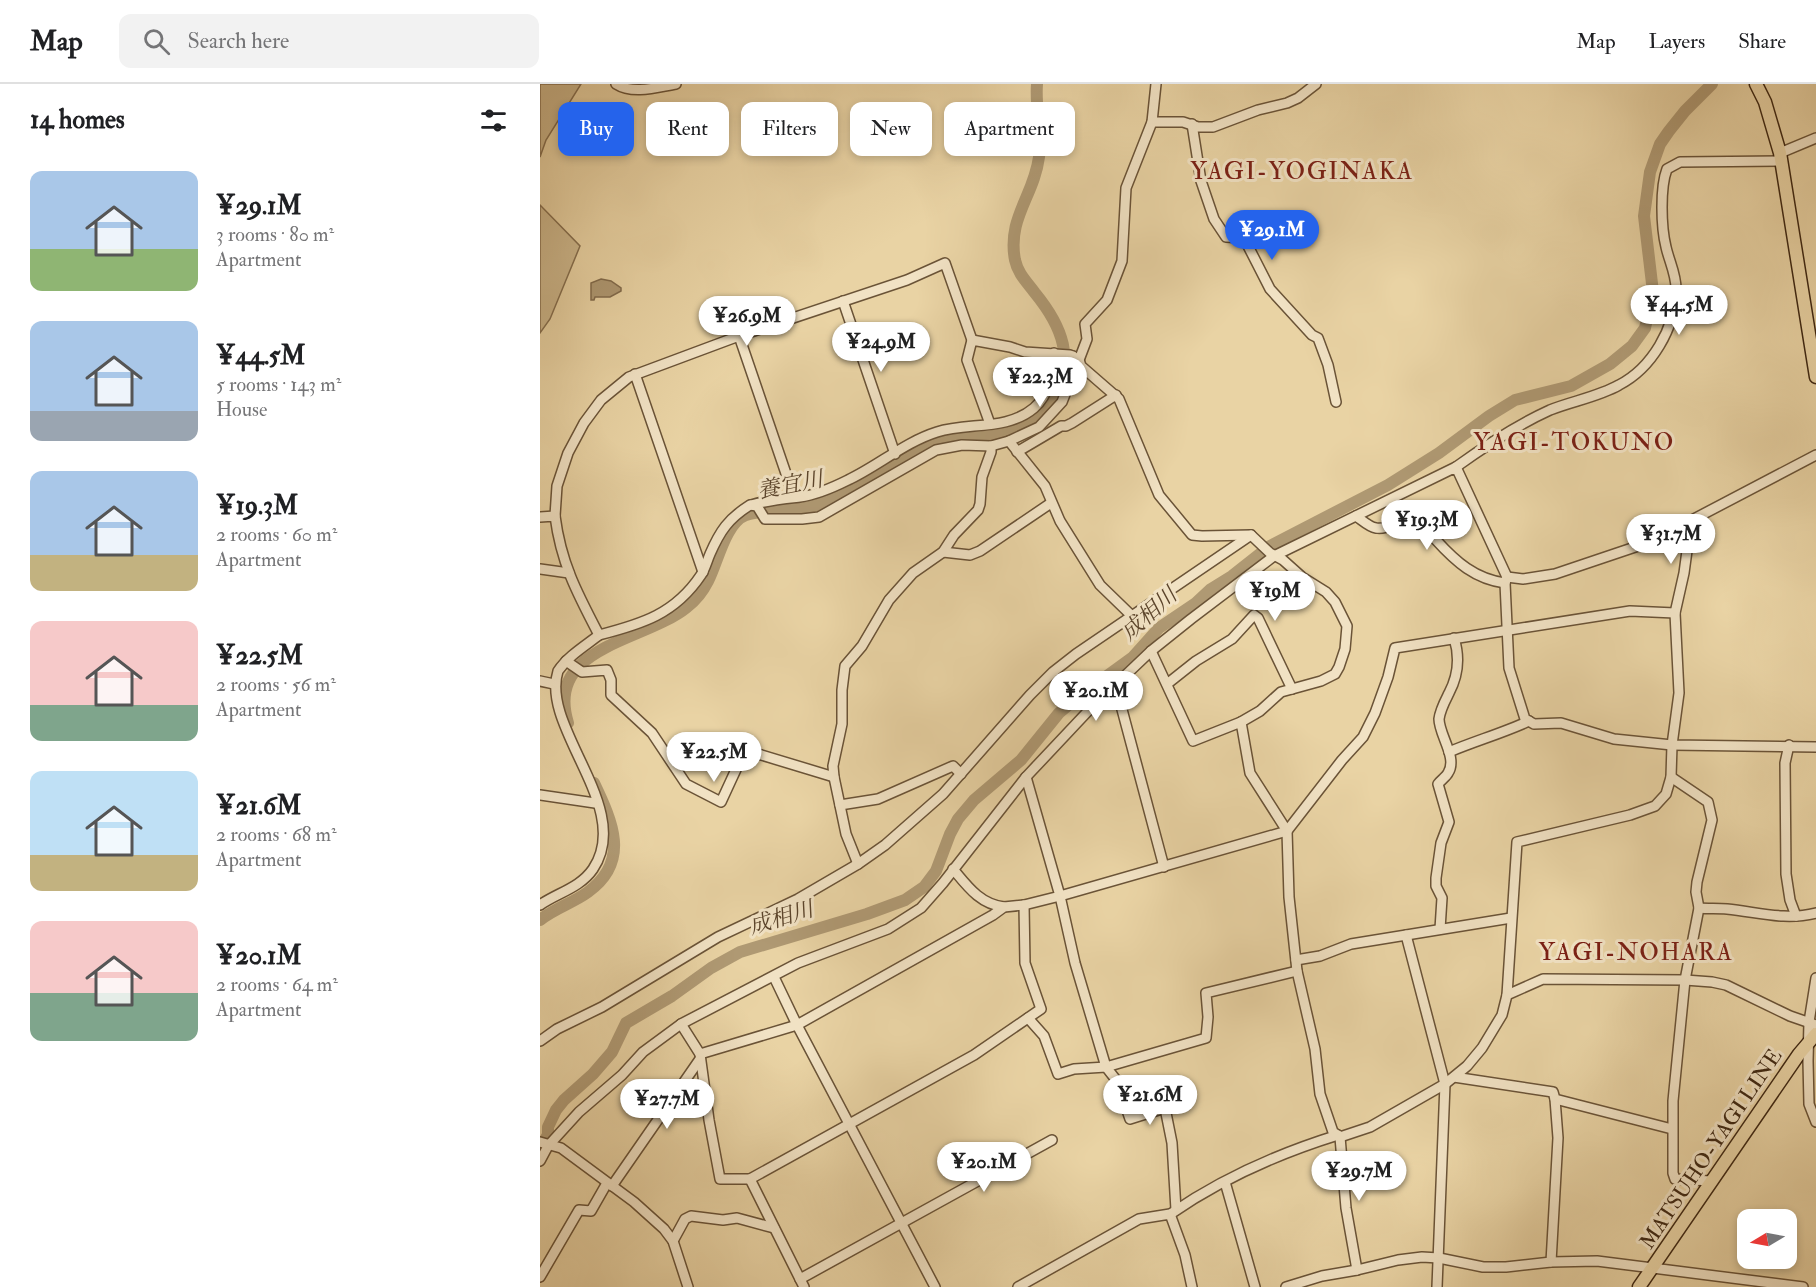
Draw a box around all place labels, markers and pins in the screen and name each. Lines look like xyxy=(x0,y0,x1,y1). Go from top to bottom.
pin: ¥29.1M xyxy=(1223,210,1321,261)
pin: ¥44.5M xyxy=(1630,285,1728,336)
pin: ¥26.9M xyxy=(698,296,796,347)
pin: ¥24.9M xyxy=(832,322,930,373)
pin: ¥22.3M xyxy=(991,357,1089,408)
pin: ¥19.3M xyxy=(1378,500,1476,551)
pin: ¥31.7M xyxy=(1622,514,1720,565)
pin: ¥19M xyxy=(1239,571,1311,622)
pin: ¥20.1M xyxy=(1047,671,1145,722)
pin: ¥22.5M xyxy=(665,732,763,783)
pin: ¥21.6M xyxy=(1101,1075,1199,1126)
pin: ¥27.7M xyxy=(618,1079,716,1130)
pin: ¥20.1M xyxy=(935,1142,1033,1193)
pin: ¥29.7M xyxy=(1310,1151,1408,1202)

